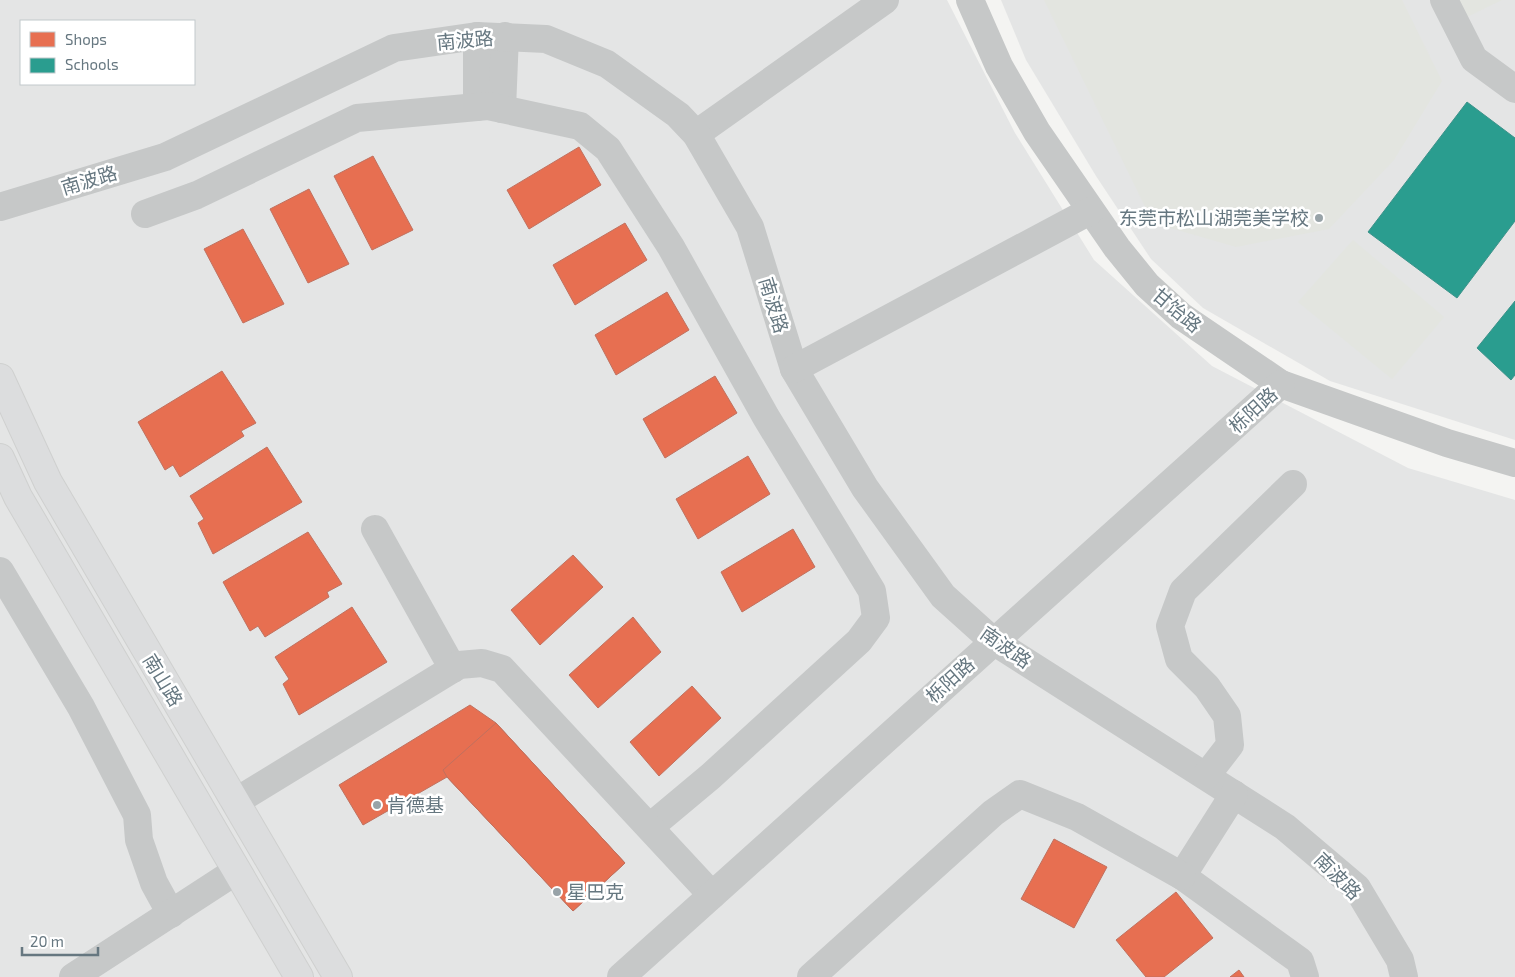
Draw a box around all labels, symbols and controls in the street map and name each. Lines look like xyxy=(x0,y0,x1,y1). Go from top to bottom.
legend xyxy=(20,20,195,85)
street label: 南波路 xyxy=(436,26,494,53)
text: Shops xyxy=(65,30,107,48)
text: Schools xyxy=(65,55,119,73)
street label: 南波路 xyxy=(58,160,119,199)
place label: 东莞市松山湖莞美学校 xyxy=(1119,206,1309,229)
marker: 东莞市松山湖莞美学校 xyxy=(1313,212,1325,224)
street label: 南波路 xyxy=(755,274,794,335)
street label: 甘饴路 xyxy=(1148,282,1207,337)
street label: 栎阳路 xyxy=(1224,382,1282,437)
street label: 南波路 xyxy=(976,621,1036,672)
street label: 南山路 xyxy=(139,649,188,710)
street label: 栎阳路 xyxy=(921,652,979,707)
place label: 肯德基 xyxy=(387,793,444,816)
marker: 肯德基 xyxy=(371,799,383,811)
street label: 南波路 xyxy=(1310,847,1367,904)
place label: 星巴克 xyxy=(567,880,624,903)
marker: 星巴克 xyxy=(551,886,563,898)
scale bar xyxy=(22,924,99,956)
text: 20 m xyxy=(30,932,64,950)

